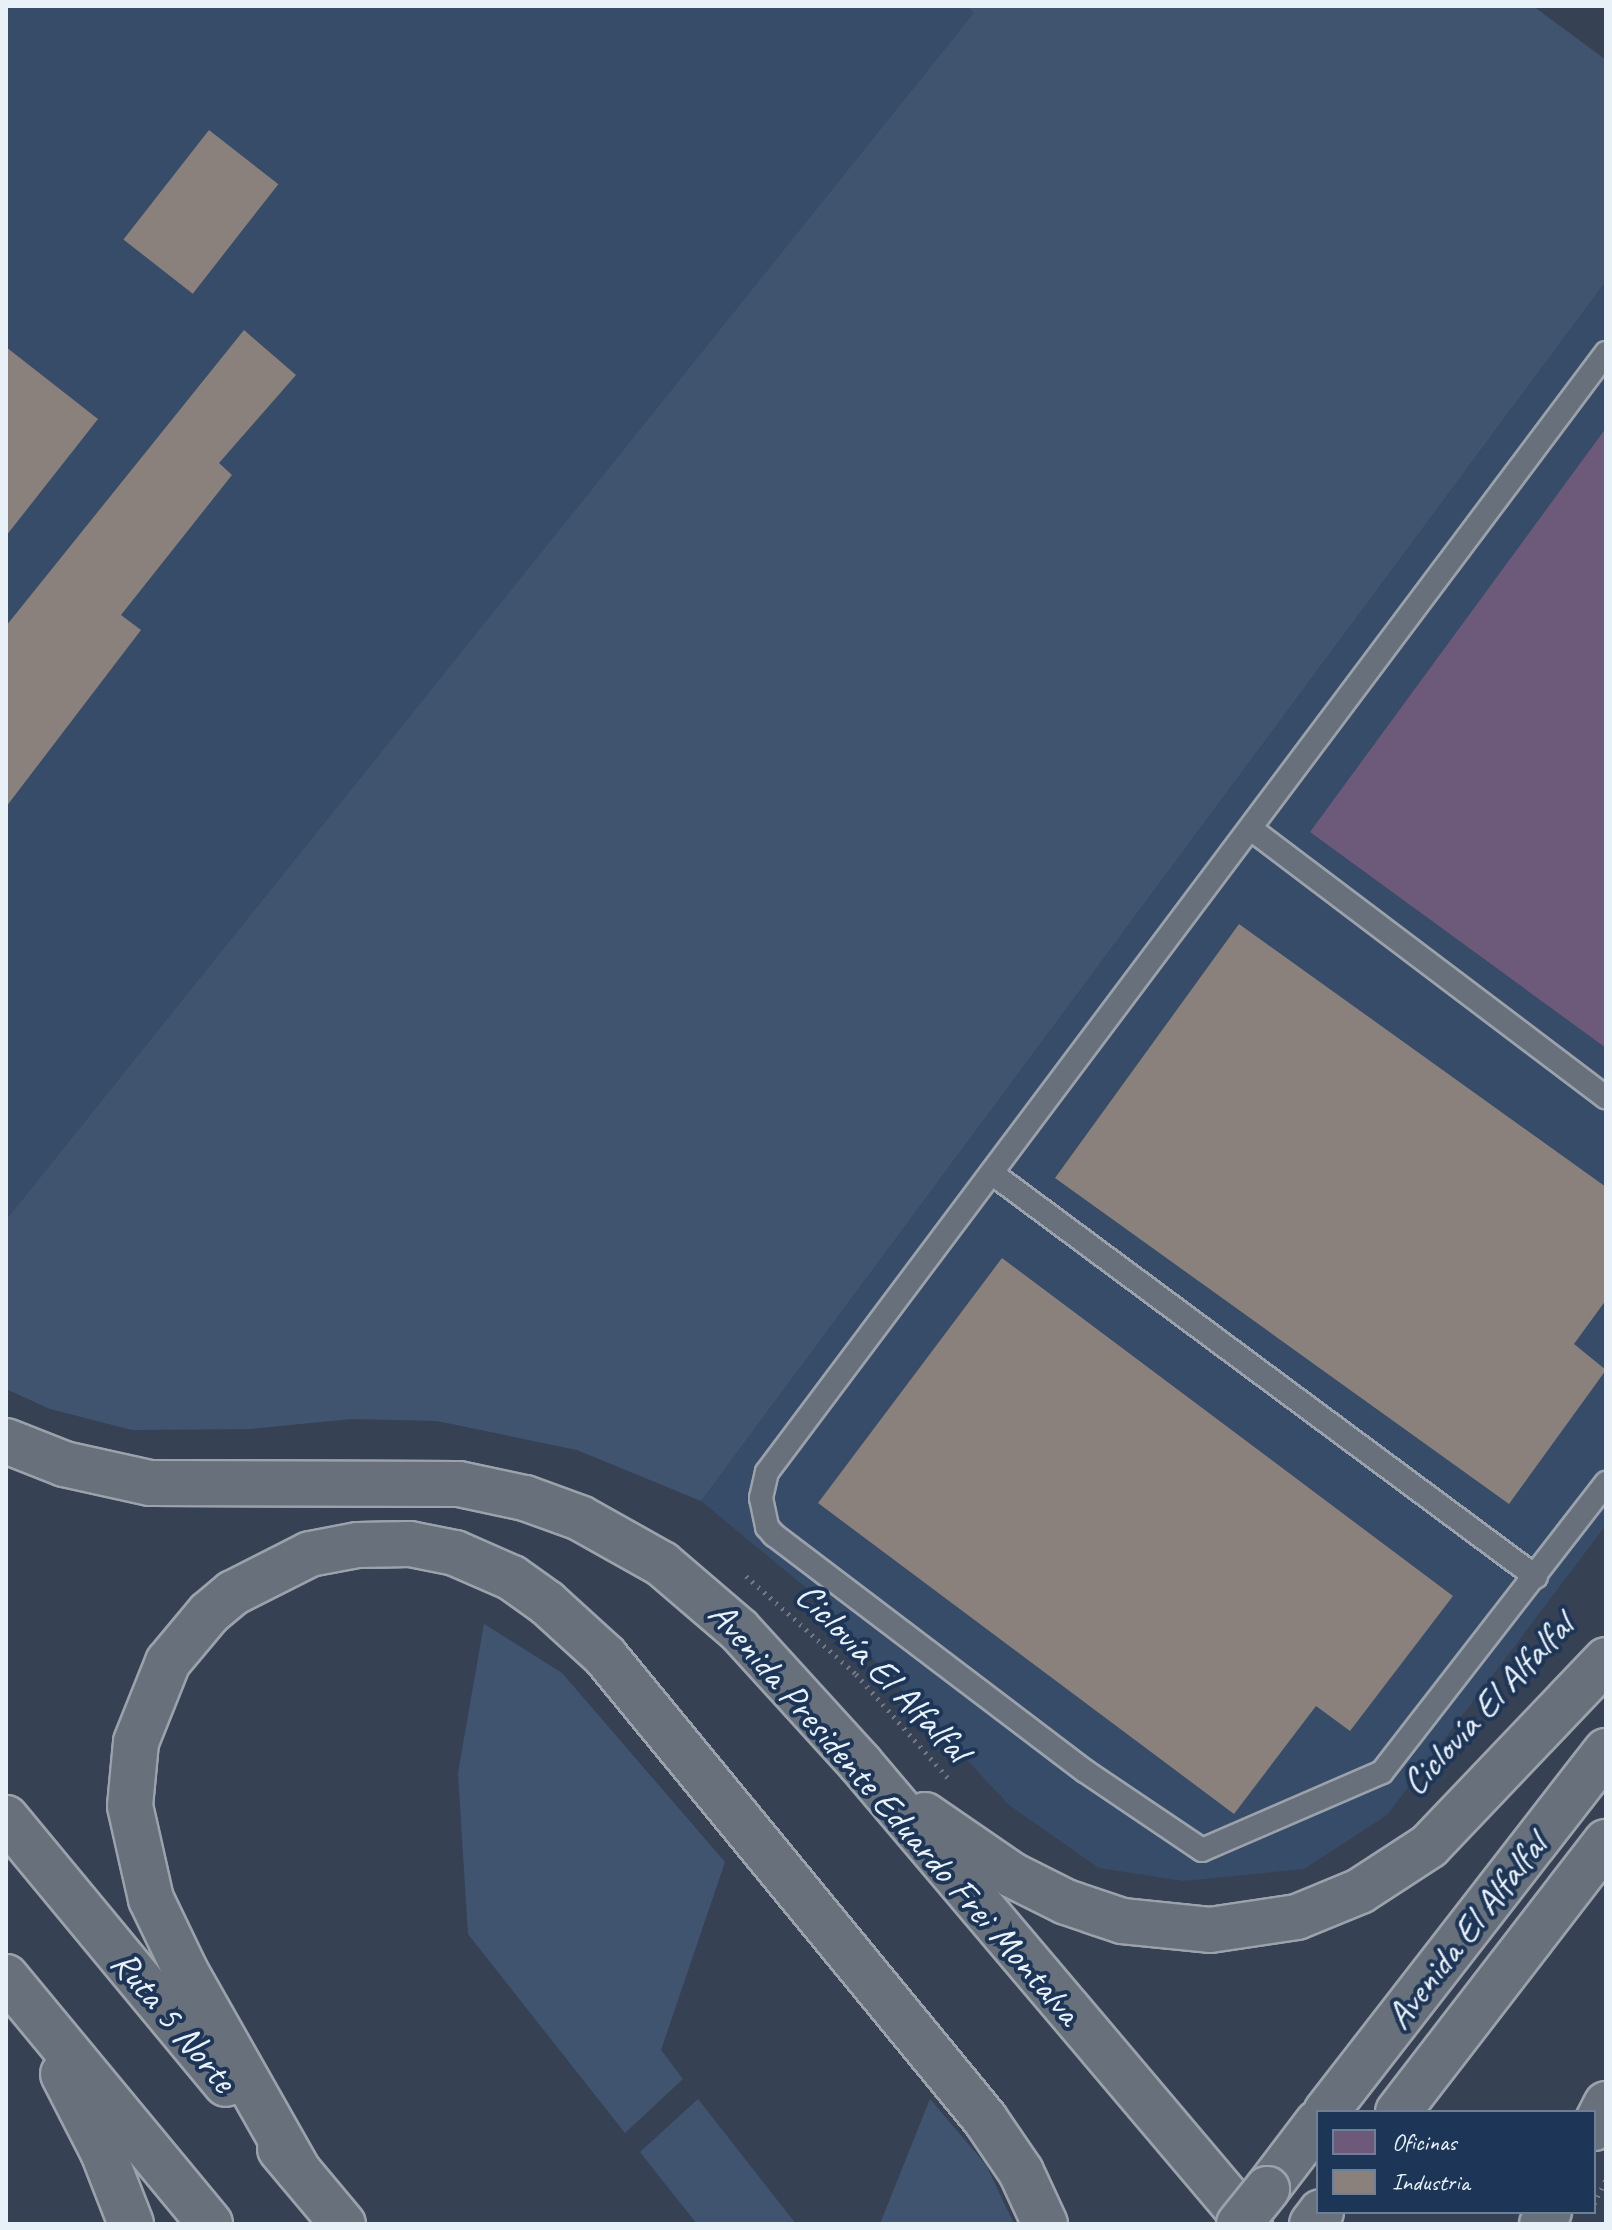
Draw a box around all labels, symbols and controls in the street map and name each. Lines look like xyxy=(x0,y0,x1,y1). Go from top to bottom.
street label: Ciclovía El Alfalfal xyxy=(786,1573,980,1771)
street label: Avenida Presidente Eduardo Frei Montalva xyxy=(699,1593,1091,2033)
street label: Ciclovía El Alfalfal xyxy=(1391,1604,1583,1804)
street label: Avenida El Alfalfal xyxy=(1375,1824,1557,2038)
street label: Ruta 5 Norte xyxy=(101,1941,247,2101)
legend xyxy=(1316,2110,1596,2214)
text: Oficinas xyxy=(1392,2127,1457,2157)
text: Industria xyxy=(1392,2167,1470,2197)

